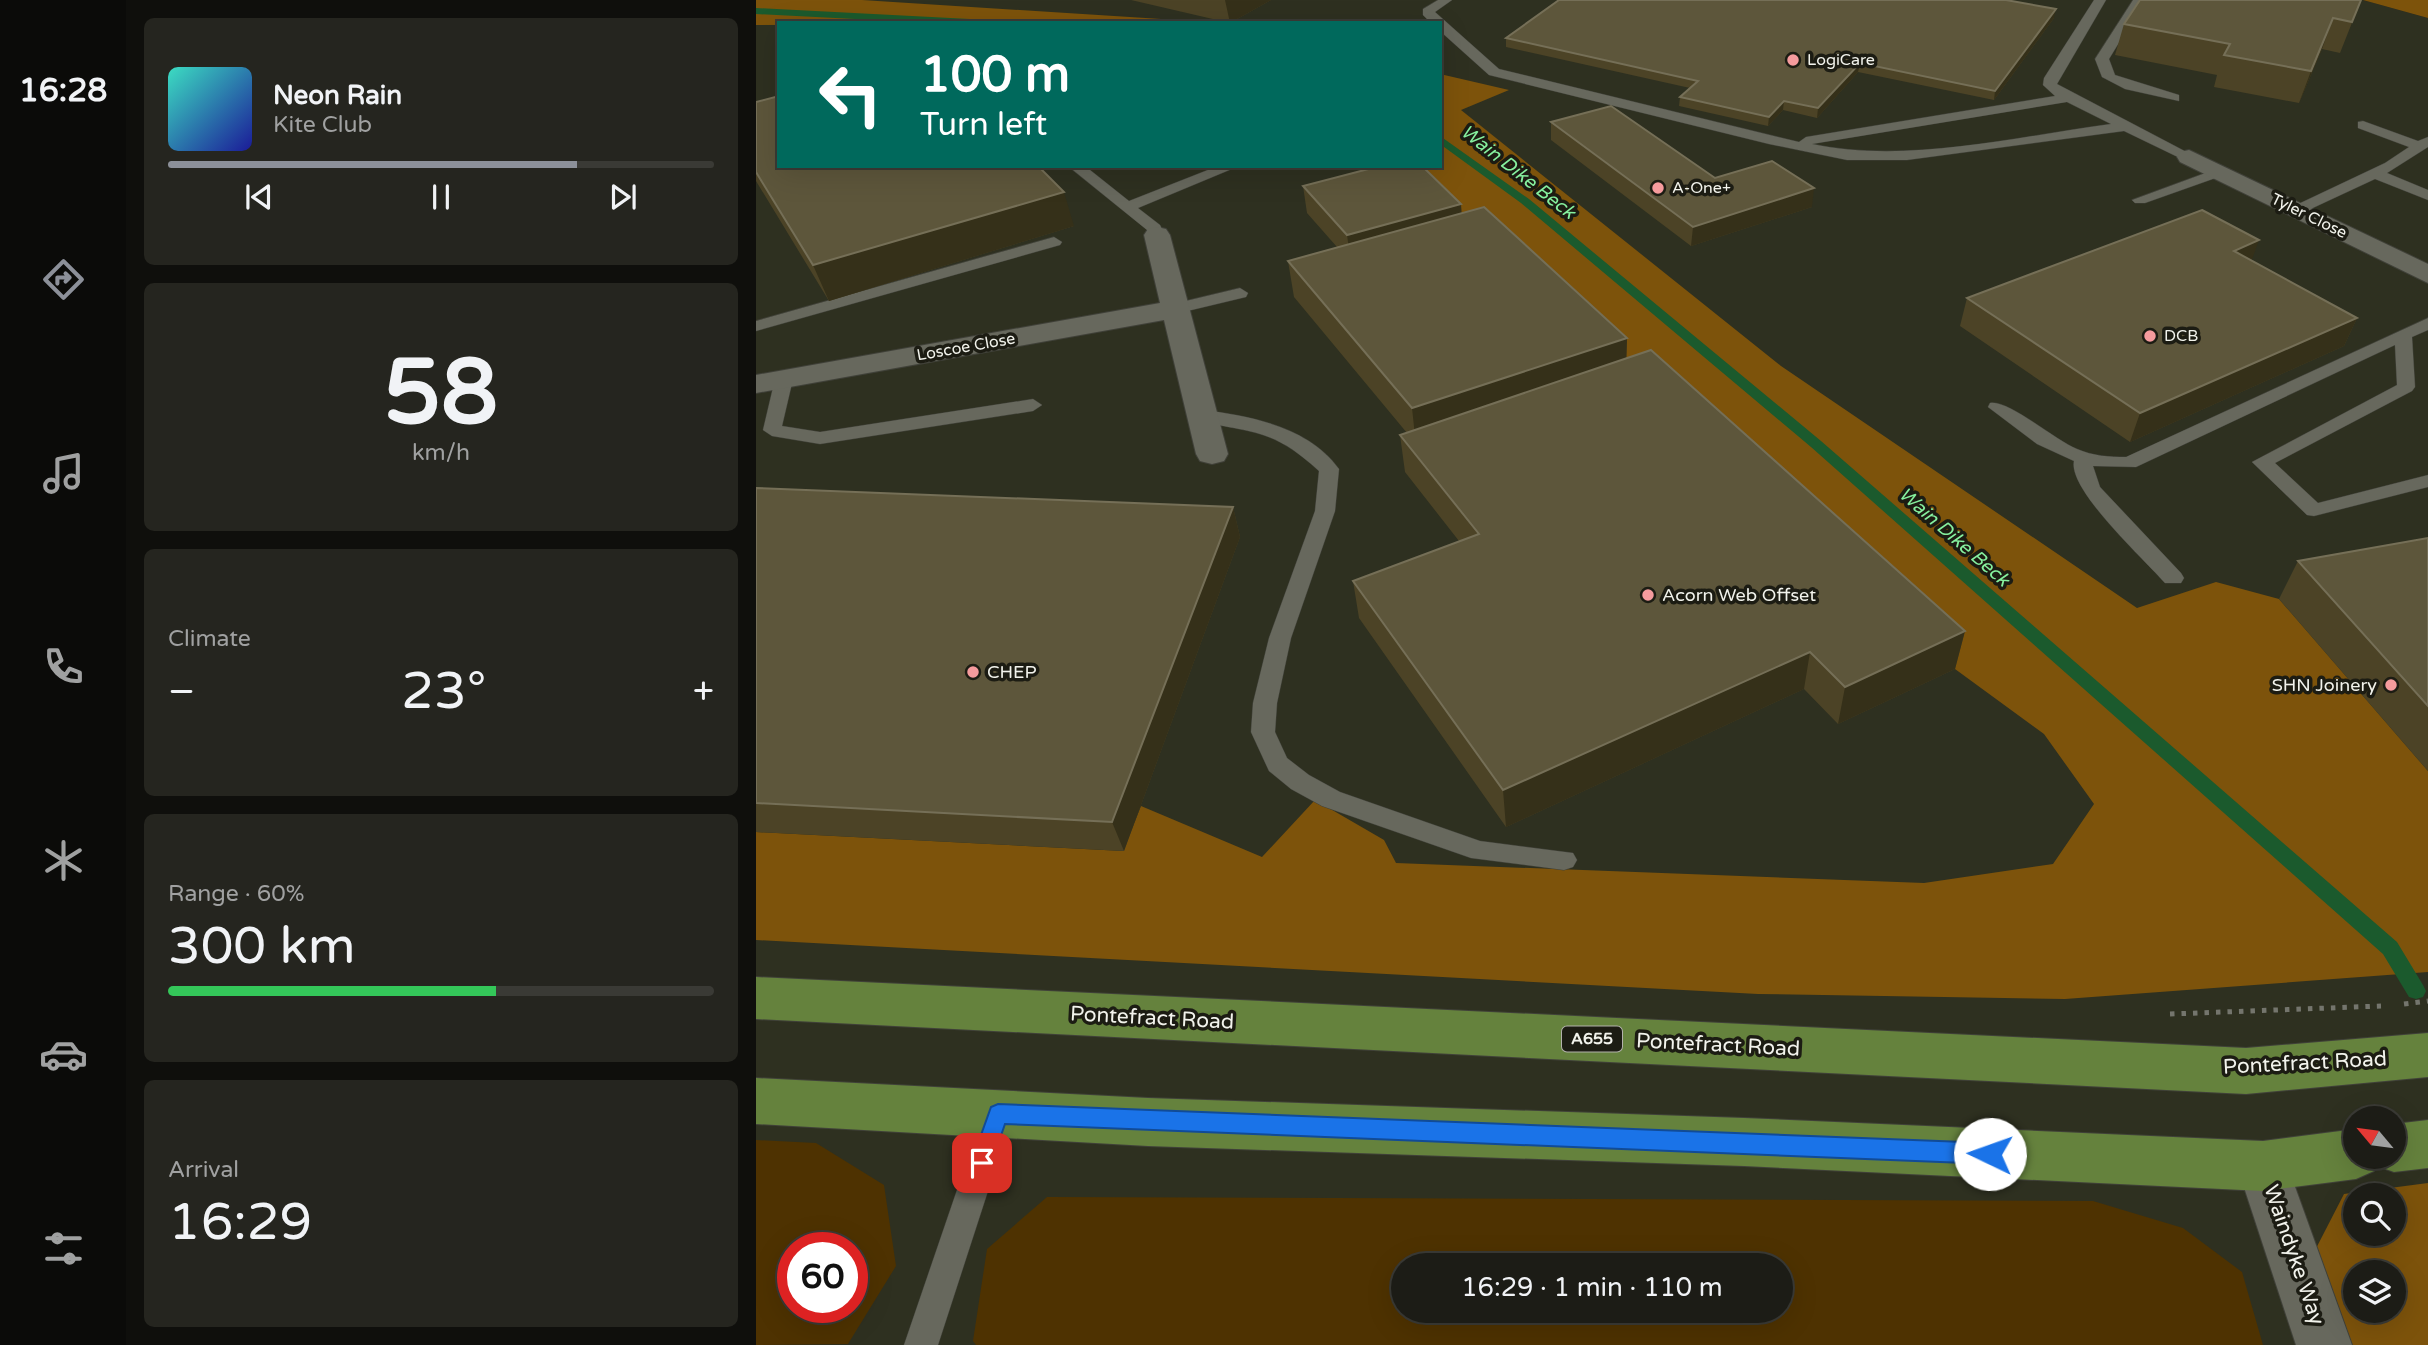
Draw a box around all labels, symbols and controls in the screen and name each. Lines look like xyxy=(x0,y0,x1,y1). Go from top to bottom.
text: 100 m xyxy=(920,46,1070,105)
icon: left xyxy=(805,49,896,140)
place label: LogiCare xyxy=(1807,50,1875,70)
marker: LogiCare xyxy=(1785,52,1801,68)
text: 16:28 xyxy=(19,72,107,110)
text: Neon Rain xyxy=(273,80,402,111)
text: Turn left xyxy=(920,106,1047,144)
text: Kite Club xyxy=(273,111,372,139)
water label: Wain Dike Beck xyxy=(1456,120,1581,225)
icon: previous xyxy=(240,178,278,216)
icon: pause xyxy=(422,178,460,216)
icon: next xyxy=(604,178,642,216)
place label: A-One+ xyxy=(1672,178,1731,198)
marker: A-One+ xyxy=(1650,180,1666,196)
street label: Tyler Close xyxy=(2268,189,2350,243)
icon: directions xyxy=(39,255,88,304)
place label: DCB xyxy=(2164,326,2198,346)
marker: DCB xyxy=(2142,328,2158,344)
street label: Loscoe Close xyxy=(915,329,1017,365)
text: 58 xyxy=(384,338,498,448)
text: km/h xyxy=(412,439,470,467)
icon: music xyxy=(39,449,88,498)
water label: Wain Dike Beck xyxy=(1894,483,2015,592)
place label: Acorn Web Offset xyxy=(1662,584,1816,606)
marker: Acorn Web Offset xyxy=(1640,587,1656,603)
text: Climate xyxy=(168,625,251,653)
icon: phone xyxy=(39,642,88,691)
text: 23° xyxy=(401,660,486,723)
place label: CHEP xyxy=(987,661,1037,683)
marker: CHEP xyxy=(965,664,981,680)
text: − xyxy=(168,669,195,715)
text: + xyxy=(693,669,714,715)
place label: SHN Joinery xyxy=(2272,674,2377,696)
marker: SHN Joinery xyxy=(2383,677,2399,693)
icon: climate xyxy=(39,836,88,885)
text: Range · 60% xyxy=(168,880,304,908)
text: 300 km xyxy=(168,915,356,978)
street label: Pontefract Road xyxy=(1069,1001,1235,1035)
road number: A655 xyxy=(1562,1026,1622,1051)
street label: Pontefract Road xyxy=(1635,1028,1801,1062)
icon: car xyxy=(39,1030,88,1079)
street label: Pontefract Road xyxy=(2222,1046,2388,1080)
north arrow xyxy=(2343,1106,2406,1169)
map controls xyxy=(2343,1106,2406,1323)
position arrow xyxy=(1953,1117,2027,1191)
pin xyxy=(952,1133,1012,1193)
icon: arrive xyxy=(963,1144,1001,1182)
text: Arrival xyxy=(168,1156,239,1184)
street label: Waindyke Way xyxy=(2258,1182,2330,1328)
button: search xyxy=(2343,1183,2406,1246)
text: 16:29 xyxy=(168,1191,312,1254)
icon: filters xyxy=(39,1224,88,1273)
speed limit sign: 60 xyxy=(777,1232,868,1323)
button: layers xyxy=(2343,1260,2406,1323)
text: 16:29 · 1 min · 110 m xyxy=(1461,1272,1723,1303)

